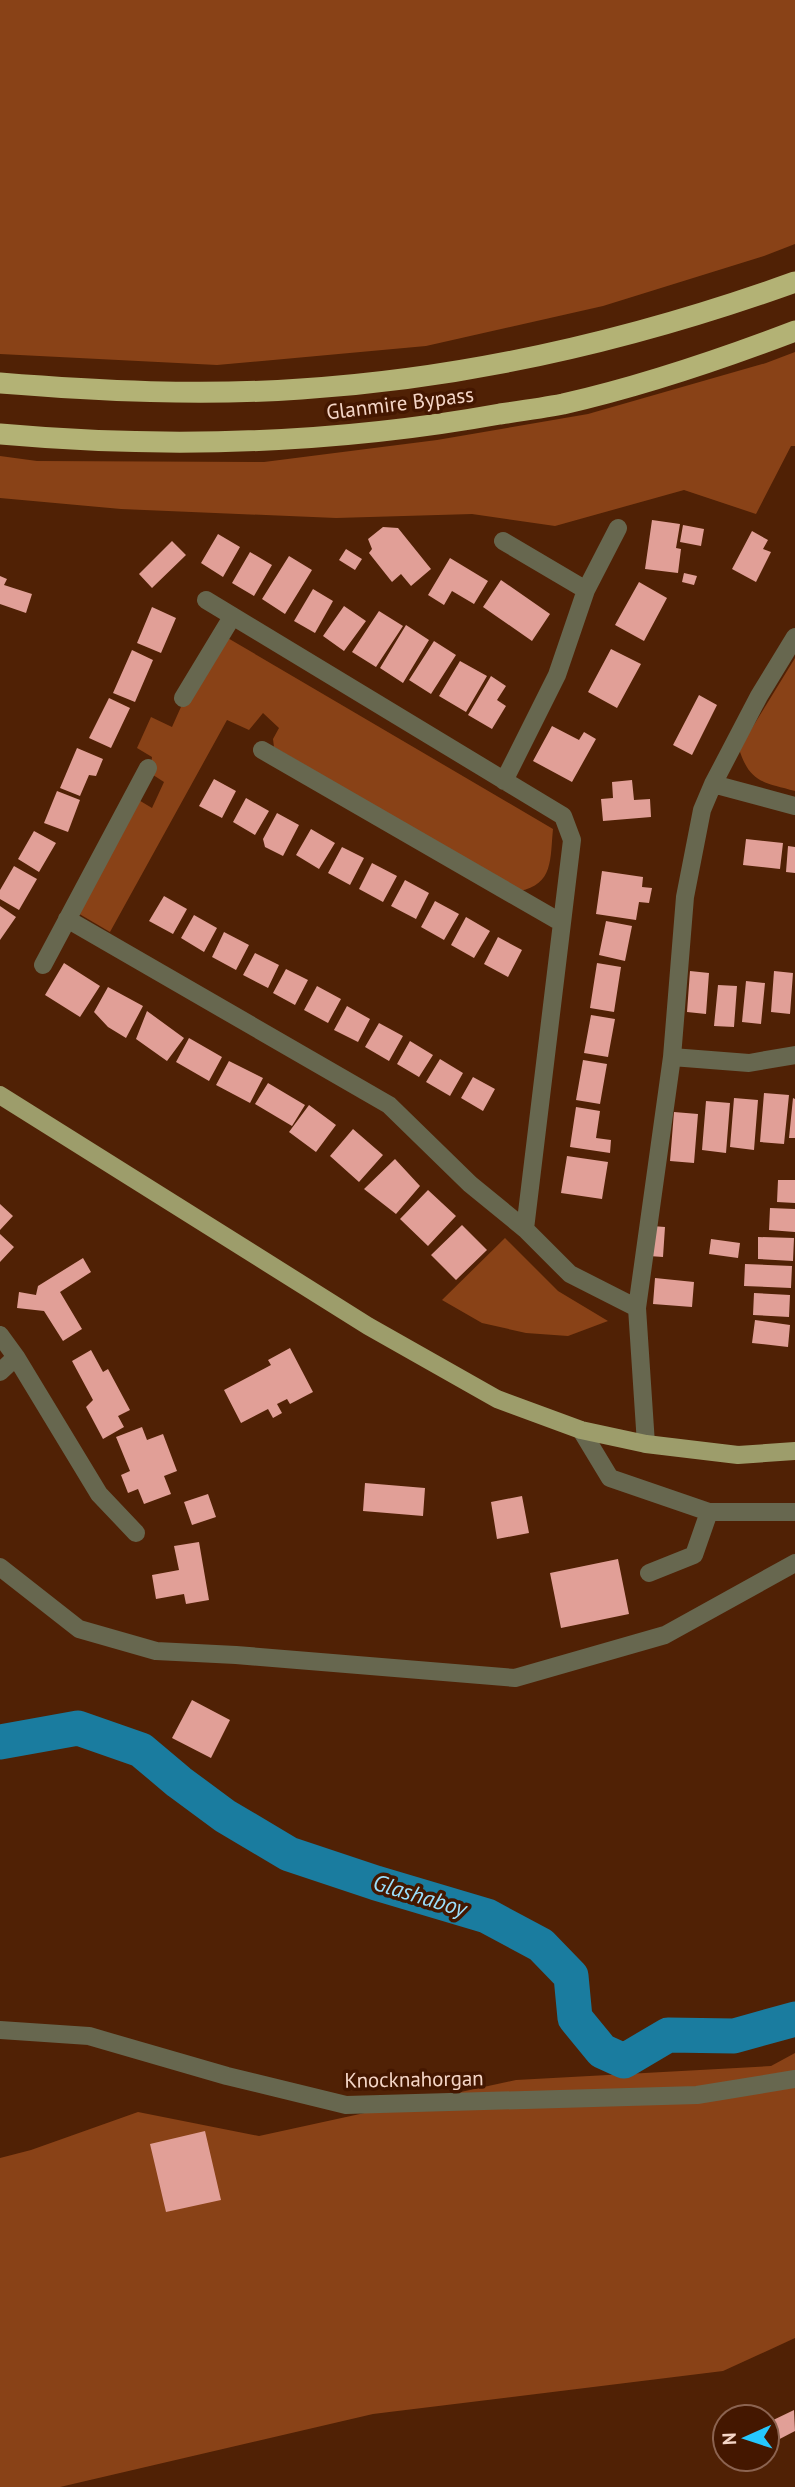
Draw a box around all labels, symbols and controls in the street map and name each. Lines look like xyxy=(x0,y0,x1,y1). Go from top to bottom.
street label: Glanmire Bypass xyxy=(325,381,475,425)
water label: Glashaboy xyxy=(370,1867,472,1924)
street label: Knocknahorgan xyxy=(344,2064,484,2094)
north arrow xyxy=(711,2403,781,2473)
text: N xyxy=(717,2432,741,2446)

